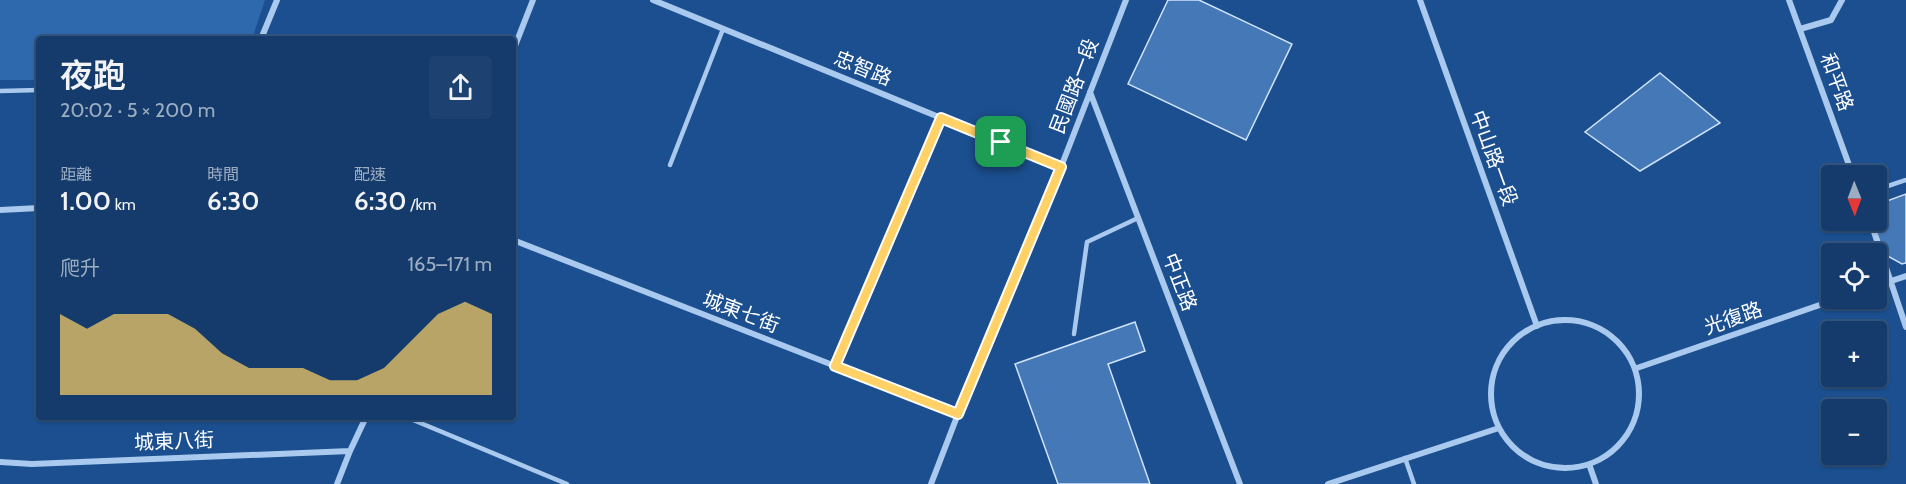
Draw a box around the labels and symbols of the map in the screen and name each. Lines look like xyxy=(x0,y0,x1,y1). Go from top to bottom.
street label: 民國路一段 xyxy=(1045,35,1103,137)
street label: 忠智路 xyxy=(831,46,895,90)
street label: 和平路 xyxy=(1815,50,1859,114)
street label: 中山路一段 xyxy=(1466,107,1522,209)
pin xyxy=(975,116,1026,167)
north arrow xyxy=(1821,165,1887,231)
street label: 中正路 xyxy=(1158,250,1202,314)
street label: 城東七街 xyxy=(699,286,783,338)
street label: 光復路 xyxy=(1701,297,1765,339)
street label: 城東八街 xyxy=(134,428,214,454)

